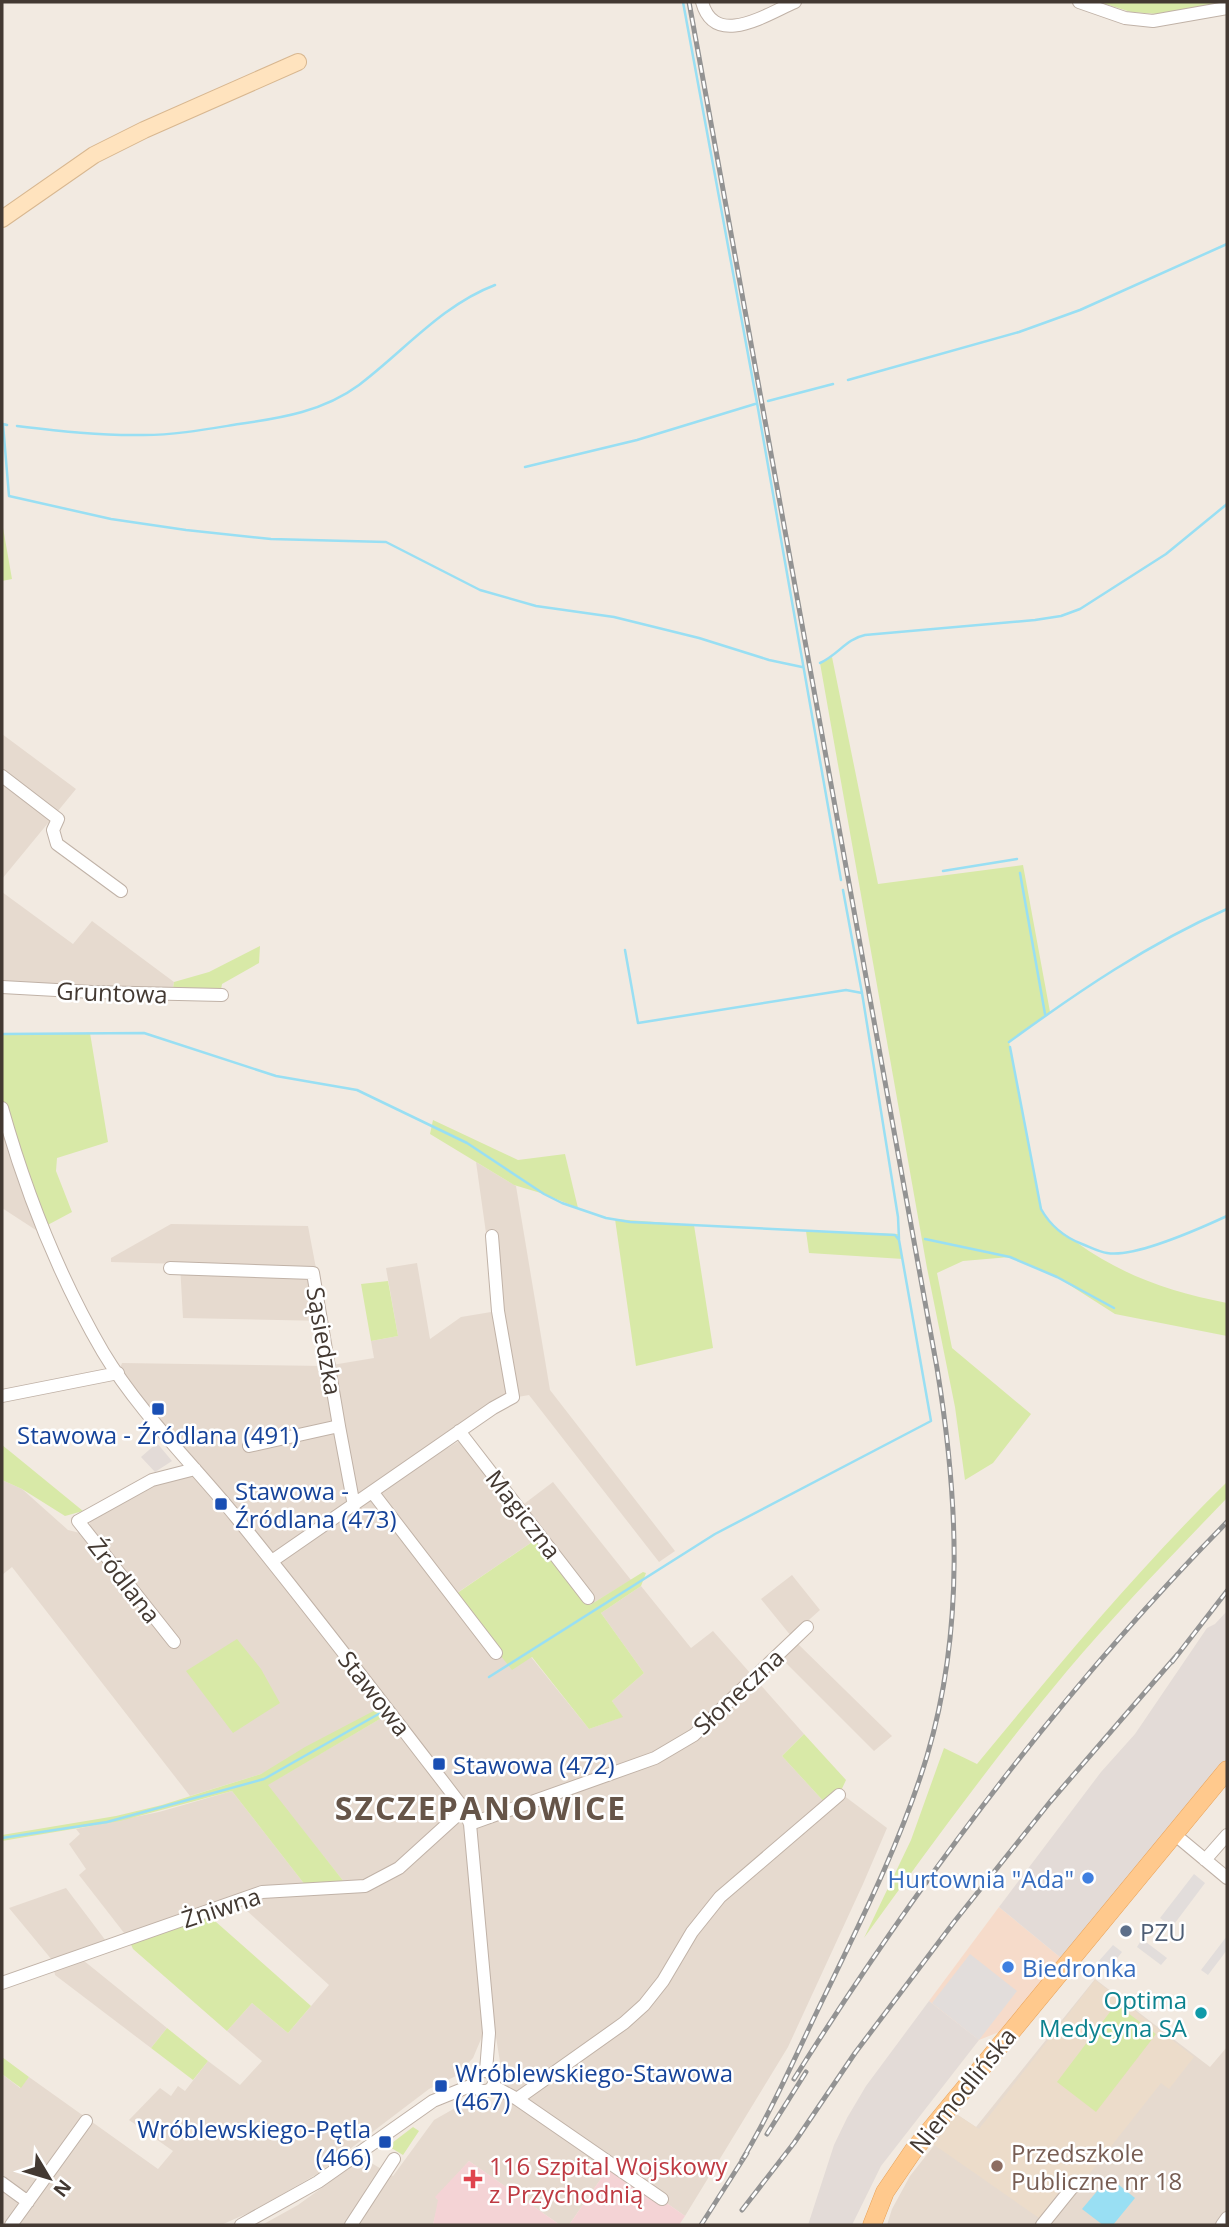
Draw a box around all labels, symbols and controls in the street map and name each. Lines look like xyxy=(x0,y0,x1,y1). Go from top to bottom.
street label: Gruntowa xyxy=(56,974,168,1010)
street label: Sąsiedzka xyxy=(299,1284,351,1398)
marker: Stawowa - Źródlana (491) xyxy=(150,1401,166,1417)
place label: Stawowa - Źródlana (491) xyxy=(17,1418,299,1451)
street label: Magiczna xyxy=(479,1463,569,1565)
place label: Stawowa - Źródlana (473) xyxy=(235,1474,397,1535)
marker: Stawowa - Źródlana (473) xyxy=(213,1496,229,1512)
street label: Źródlana xyxy=(81,1530,169,1630)
street label: Słoneczna xyxy=(686,1641,790,1741)
street label: Stawowa xyxy=(331,1643,419,1743)
place label: Stawowa (472) xyxy=(453,1748,615,1781)
marker: Stawowa (472) xyxy=(431,1756,447,1772)
district label: SZCZEPANOWICE xyxy=(335,1786,627,1829)
place label: Hurtownia "Ada" xyxy=(888,1862,1074,1895)
marker: Hurtownia "Ada" xyxy=(1080,1870,1096,1886)
street label: Żniwna xyxy=(177,1879,265,1935)
place label: PZU xyxy=(1140,1915,1186,1948)
marker: PZU xyxy=(1118,1923,1134,1939)
place label: Biedronka xyxy=(1022,1951,1137,1984)
marker: Biedronka xyxy=(1000,1959,1016,1975)
place label: Optima Medycyna SA xyxy=(1039,1983,1188,2044)
marker: Optima Medycyna SA xyxy=(1193,2005,1209,2021)
street label: Niemodlińska xyxy=(901,2020,1023,2160)
place label: Wróblewskiego-Stawowa (467) xyxy=(455,2056,733,2117)
marker: Wróblewskiego-Stawowa (467) xyxy=(433,2078,449,2094)
place label: Wróblewskiego-Pętla (466) xyxy=(137,2112,371,2173)
marker: Wróblewskiego-Pętla (466) xyxy=(377,2134,393,2150)
place label: Przedszkole Publiczne nr 18 xyxy=(1011,2136,1182,2197)
north arrow xyxy=(14,2143,84,2213)
place label: 116 Szpital Wojskowy z Przychodnią xyxy=(489,2149,728,2210)
marker: Przedszkole Publiczne nr 18 xyxy=(989,2158,1005,2174)
marker: 116 Szpital Wojskowy z Przychodnią xyxy=(463,2169,483,2189)
text: N xyxy=(47,2174,77,2203)

